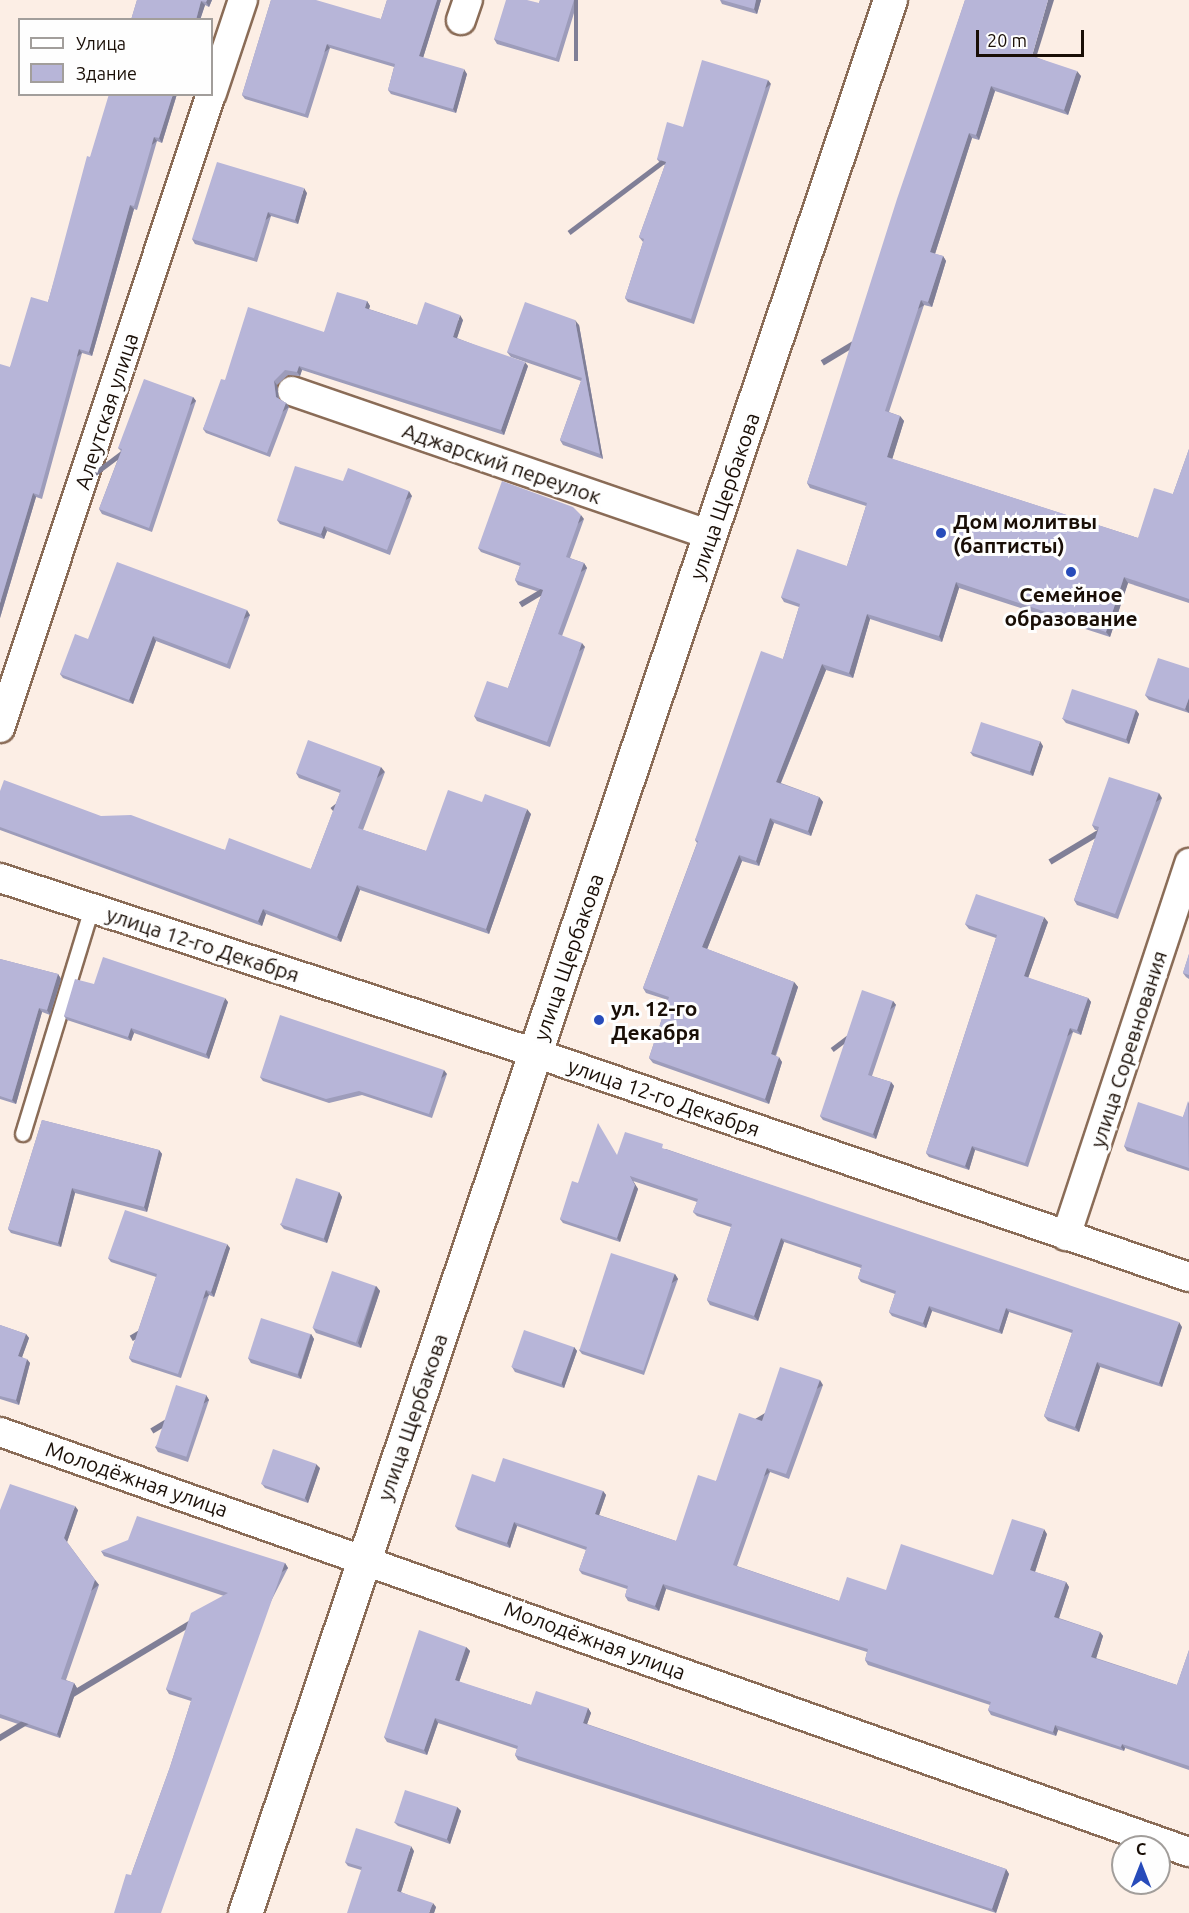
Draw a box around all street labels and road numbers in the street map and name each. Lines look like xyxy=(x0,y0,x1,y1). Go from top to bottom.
street label: Алеутская улица xyxy=(69,330,143,492)
street label: улица Щербакова xyxy=(684,409,764,583)
street label: Аджарский переулок xyxy=(399,417,605,509)
street label: улица Щербакова xyxy=(528,870,608,1044)
street label: улица 12-го Декабря xyxy=(103,901,303,987)
street label: улица Соревнования xyxy=(1084,947,1172,1151)
street label: улица 12-го Декабря xyxy=(565,1052,763,1142)
street label: улица Щербакова xyxy=(372,1330,452,1504)
street label: Молодёжная улица xyxy=(43,1436,231,1522)
street label: Молодёжная улица xyxy=(501,1595,689,1685)

